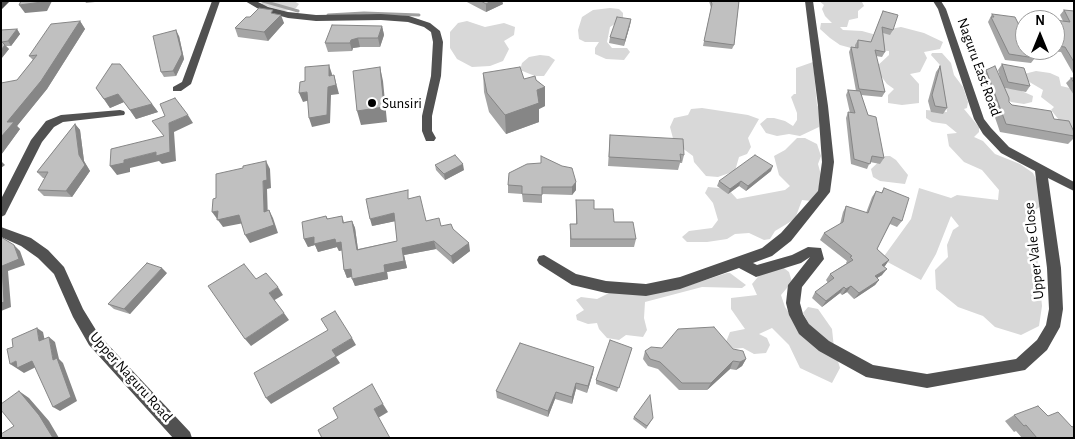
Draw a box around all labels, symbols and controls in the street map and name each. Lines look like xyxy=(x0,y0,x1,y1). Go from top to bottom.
north arrow xyxy=(1015,10,1065,60)
text: N xyxy=(1035,14,1045,28)
street label: Naguru East Road xyxy=(953,15,1005,119)
place label: Sunsiri xyxy=(382,94,422,112)
marker: Sunsiri xyxy=(366,97,378,109)
street label: Upper Vale Close xyxy=(1020,202,1048,300)
street label: Upper Naguru Road xyxy=(86,328,176,426)

